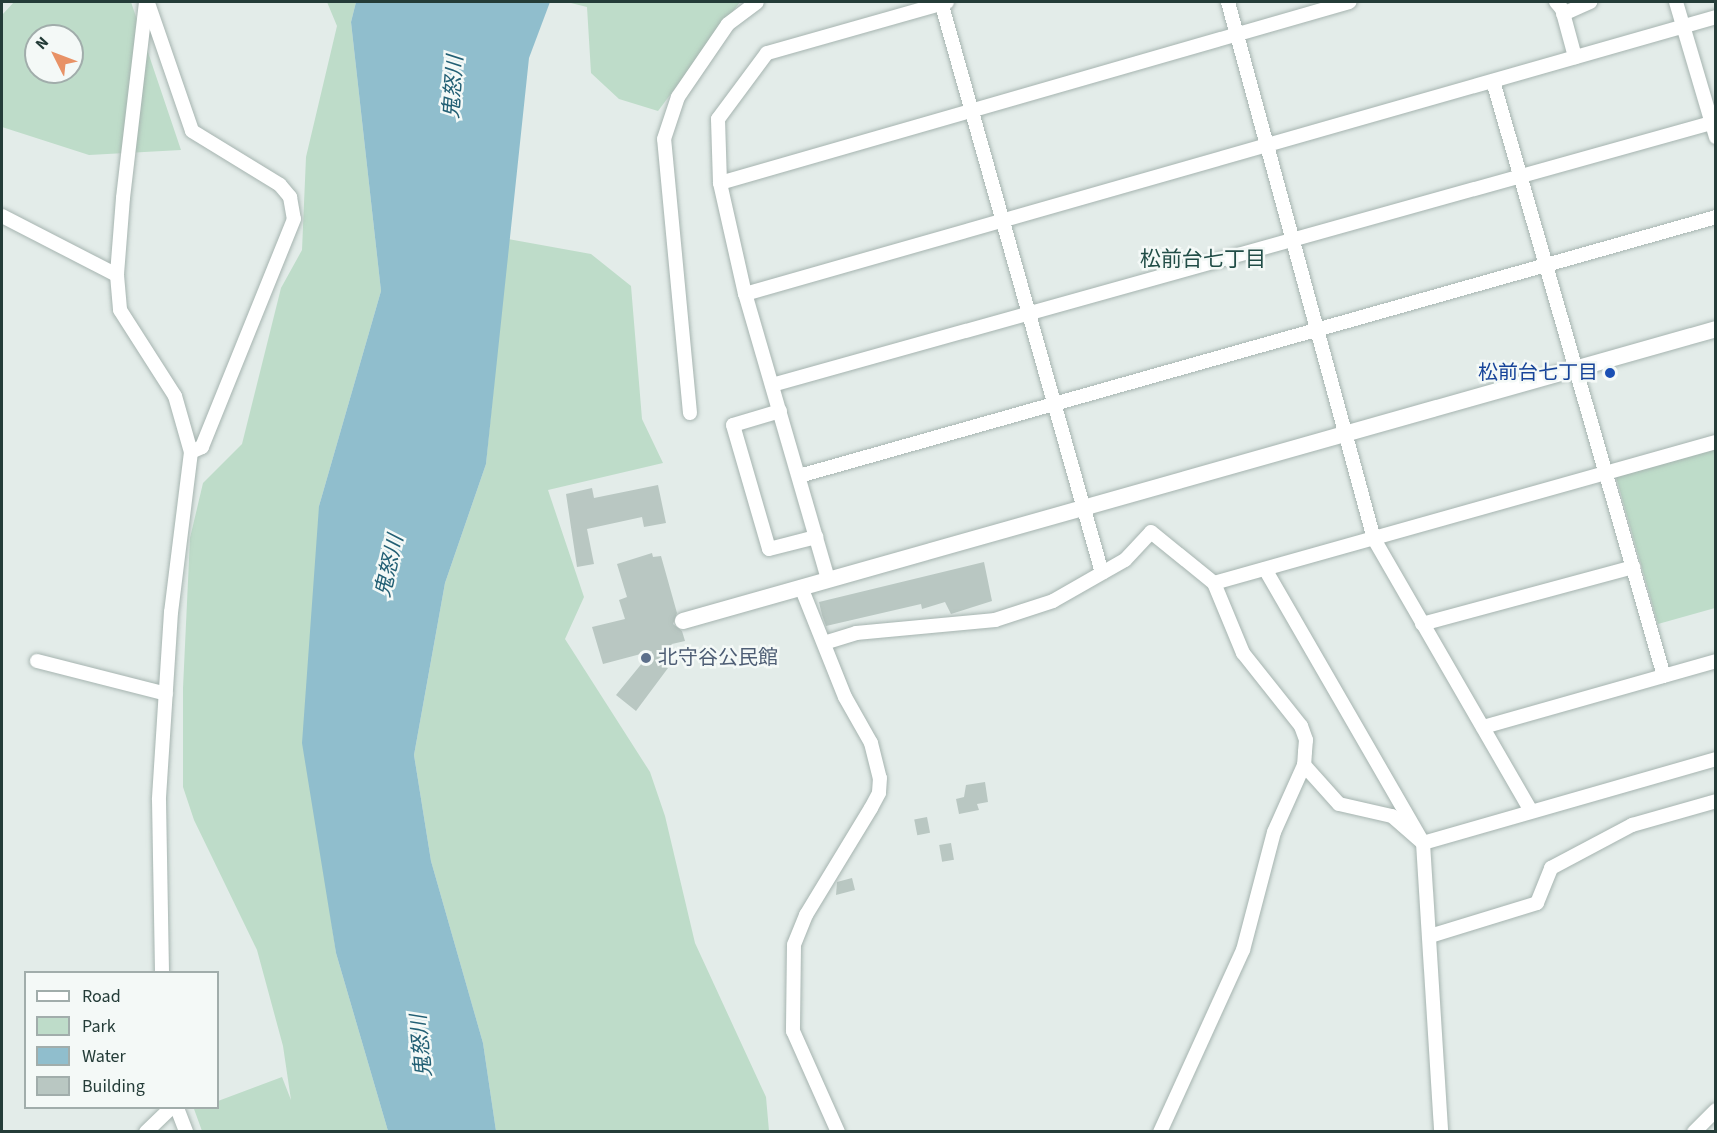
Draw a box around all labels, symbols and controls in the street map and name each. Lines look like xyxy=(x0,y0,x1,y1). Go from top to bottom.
north arrow xyxy=(24,24,84,84)
text: N xyxy=(30,32,54,55)
water label: 鬼怒川 xyxy=(438,55,468,119)
district label: 松前台七丁目 xyxy=(1140,246,1266,272)
place label: 松前台七丁目 xyxy=(1478,361,1598,385)
marker: 松前台七丁目 xyxy=(1603,366,1617,380)
water label: 鬼怒川 xyxy=(370,532,408,600)
place label: 北守谷公民館 xyxy=(658,646,778,670)
marker: 北守谷公民館 xyxy=(639,651,653,665)
legend xyxy=(24,971,219,1109)
text: Road xyxy=(82,984,121,1009)
text: Park xyxy=(82,1014,116,1039)
water label: 鬼怒川 xyxy=(406,1014,436,1078)
text: Water xyxy=(82,1044,126,1069)
text: Building xyxy=(82,1074,145,1099)

